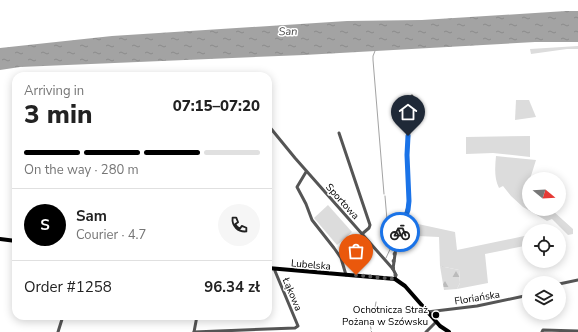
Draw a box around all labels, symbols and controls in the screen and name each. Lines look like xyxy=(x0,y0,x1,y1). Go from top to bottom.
water label: San xyxy=(278,24,298,39)
text: Arriving in xyxy=(24,82,84,100)
pin xyxy=(391,95,425,136)
text: 07:15–07:20 xyxy=(173,96,260,116)
text: 3 min xyxy=(24,97,92,132)
icon: home xyxy=(397,101,419,123)
text: On the way · 280 m xyxy=(24,161,139,179)
north arrow xyxy=(522,172,566,216)
map controls xyxy=(522,172,566,320)
street label: Sportowa xyxy=(322,181,362,223)
button: phone xyxy=(218,204,260,246)
text: Sam xyxy=(76,206,107,226)
courier xyxy=(380,212,420,252)
text: S xyxy=(40,215,50,235)
icon: bike xyxy=(389,221,411,243)
button: locate xyxy=(522,224,566,268)
text: Courier · 4.7 xyxy=(76,226,146,244)
pin xyxy=(339,234,373,275)
icon: bag xyxy=(345,240,367,262)
street label: Lubelska xyxy=(290,256,331,274)
street label: Łąkowa xyxy=(278,275,305,313)
button: layers xyxy=(522,276,566,320)
text: Order #1258 xyxy=(24,277,112,297)
text: 96.34 zł xyxy=(204,277,260,297)
street label: Floriańska xyxy=(453,287,501,308)
place label: Ochotnicza Straż Pożana w Szówsku xyxy=(342,303,428,329)
marker: Ochotnicza Straż Pożana w Szówsku xyxy=(431,310,441,320)

